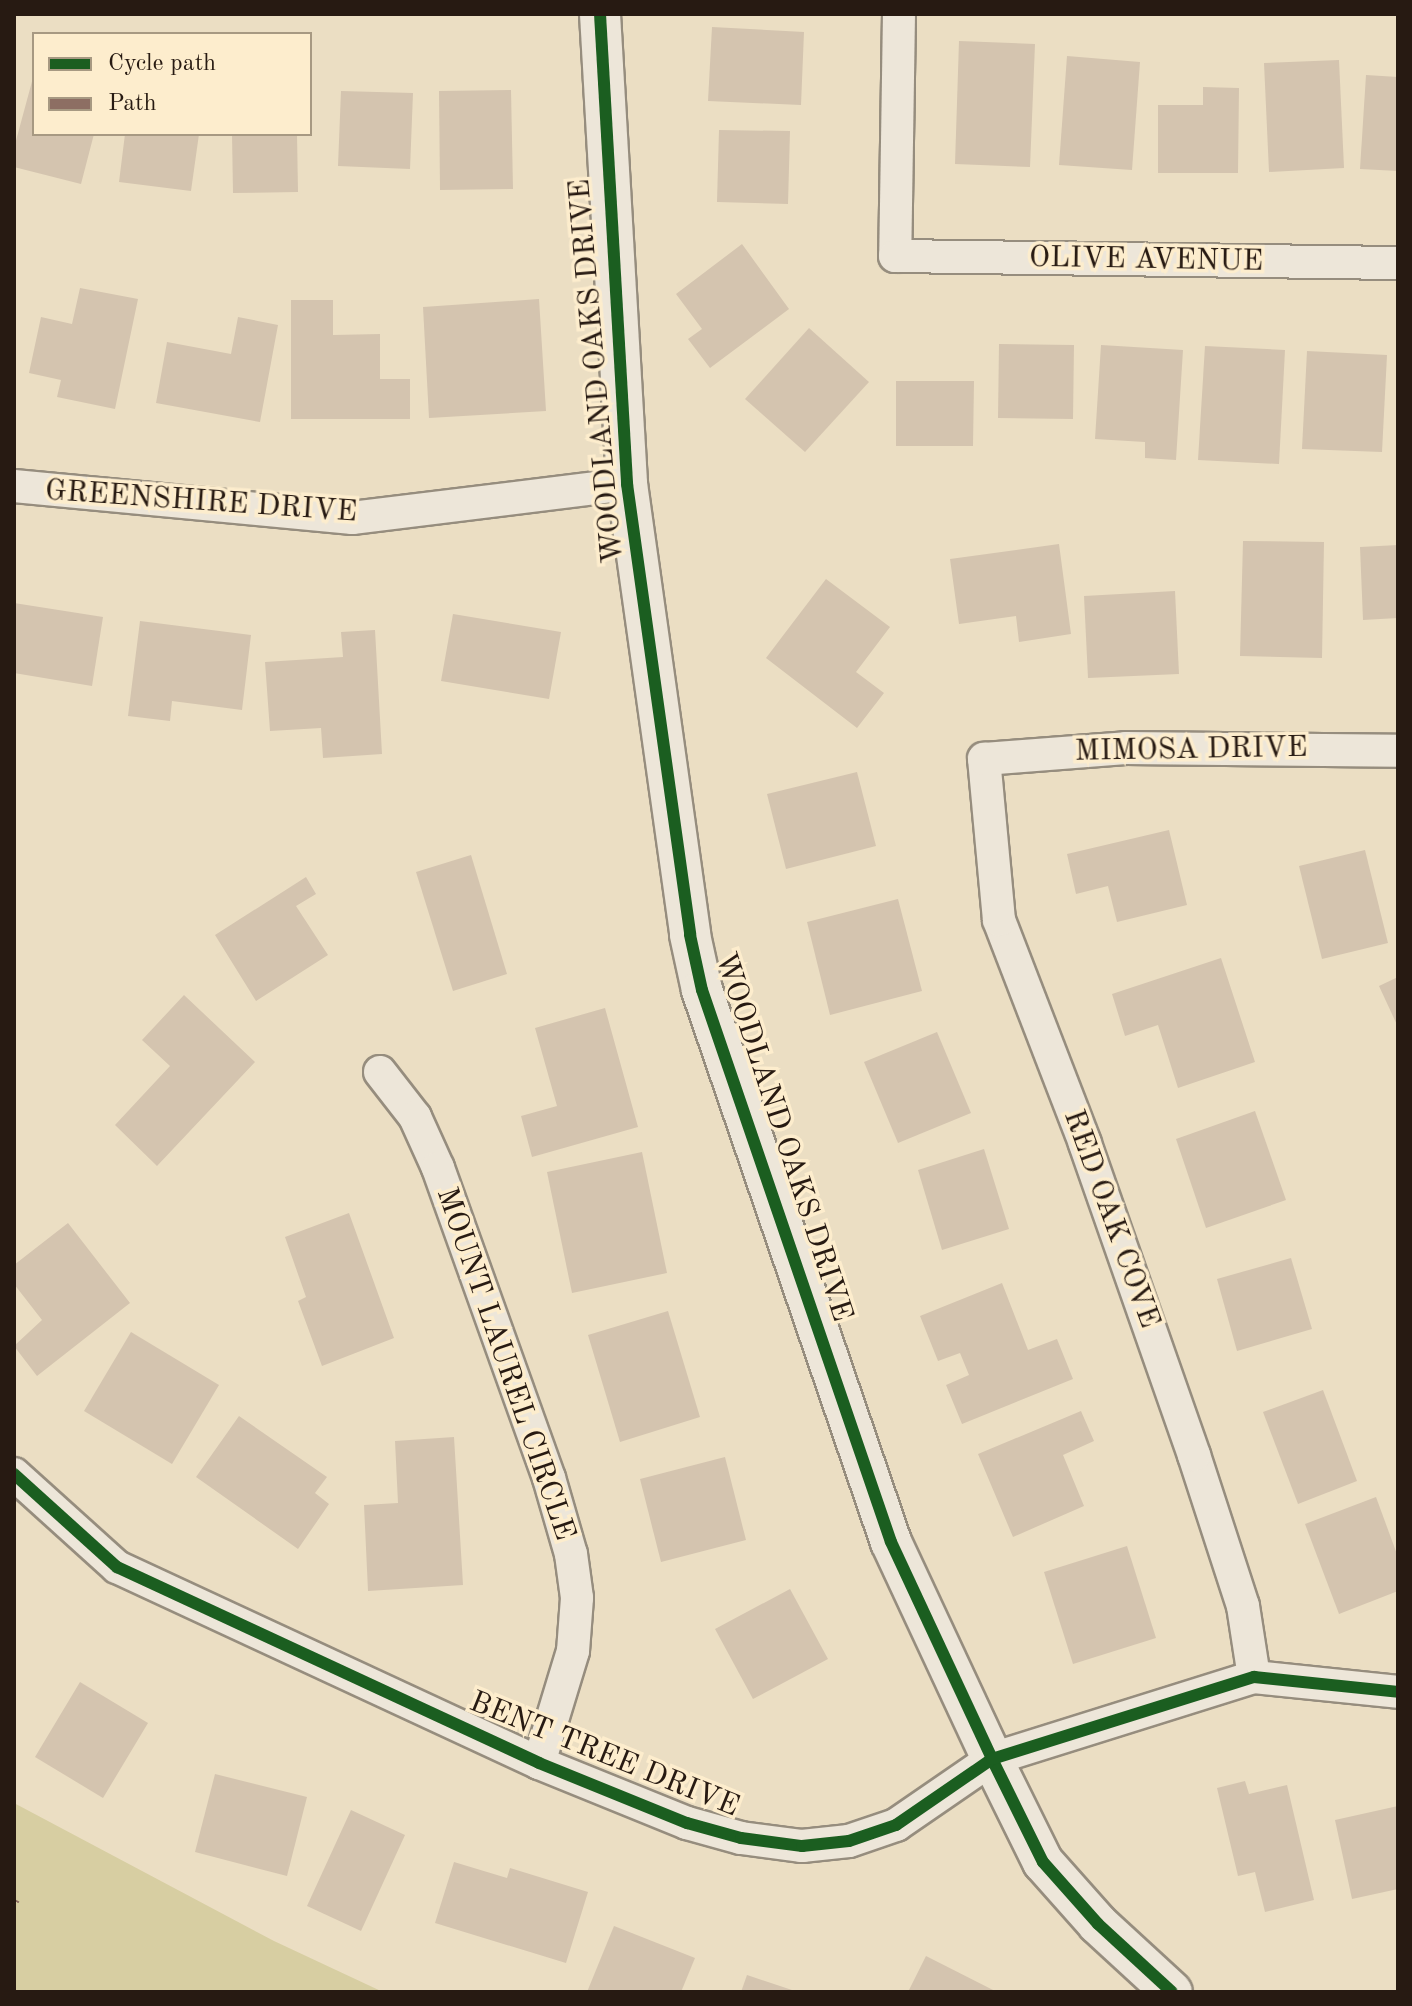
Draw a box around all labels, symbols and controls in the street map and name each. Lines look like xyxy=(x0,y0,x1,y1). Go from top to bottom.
legend xyxy=(32,32,312,136)
text: Cycle path xyxy=(108,52,216,76)
text: Path xyxy=(108,92,157,116)
street label: WOODLAND OAKS DRIVE xyxy=(562,177,632,565)
street label: OLIVE AVENUE xyxy=(1029,240,1263,280)
street label: GREENSHIRE DRIVE xyxy=(44,473,358,531)
street label: MIMOSA DRIVE xyxy=(1074,730,1308,770)
street label: WOODLAND OAKS DRIVE xyxy=(706,948,860,1326)
street label: RED OAK COVE xyxy=(1055,1105,1167,1333)
street label: MOUNT LAUREL CIRCLE xyxy=(428,1183,582,1545)
street label: BENT TREE DRIVE xyxy=(464,1684,744,1826)

